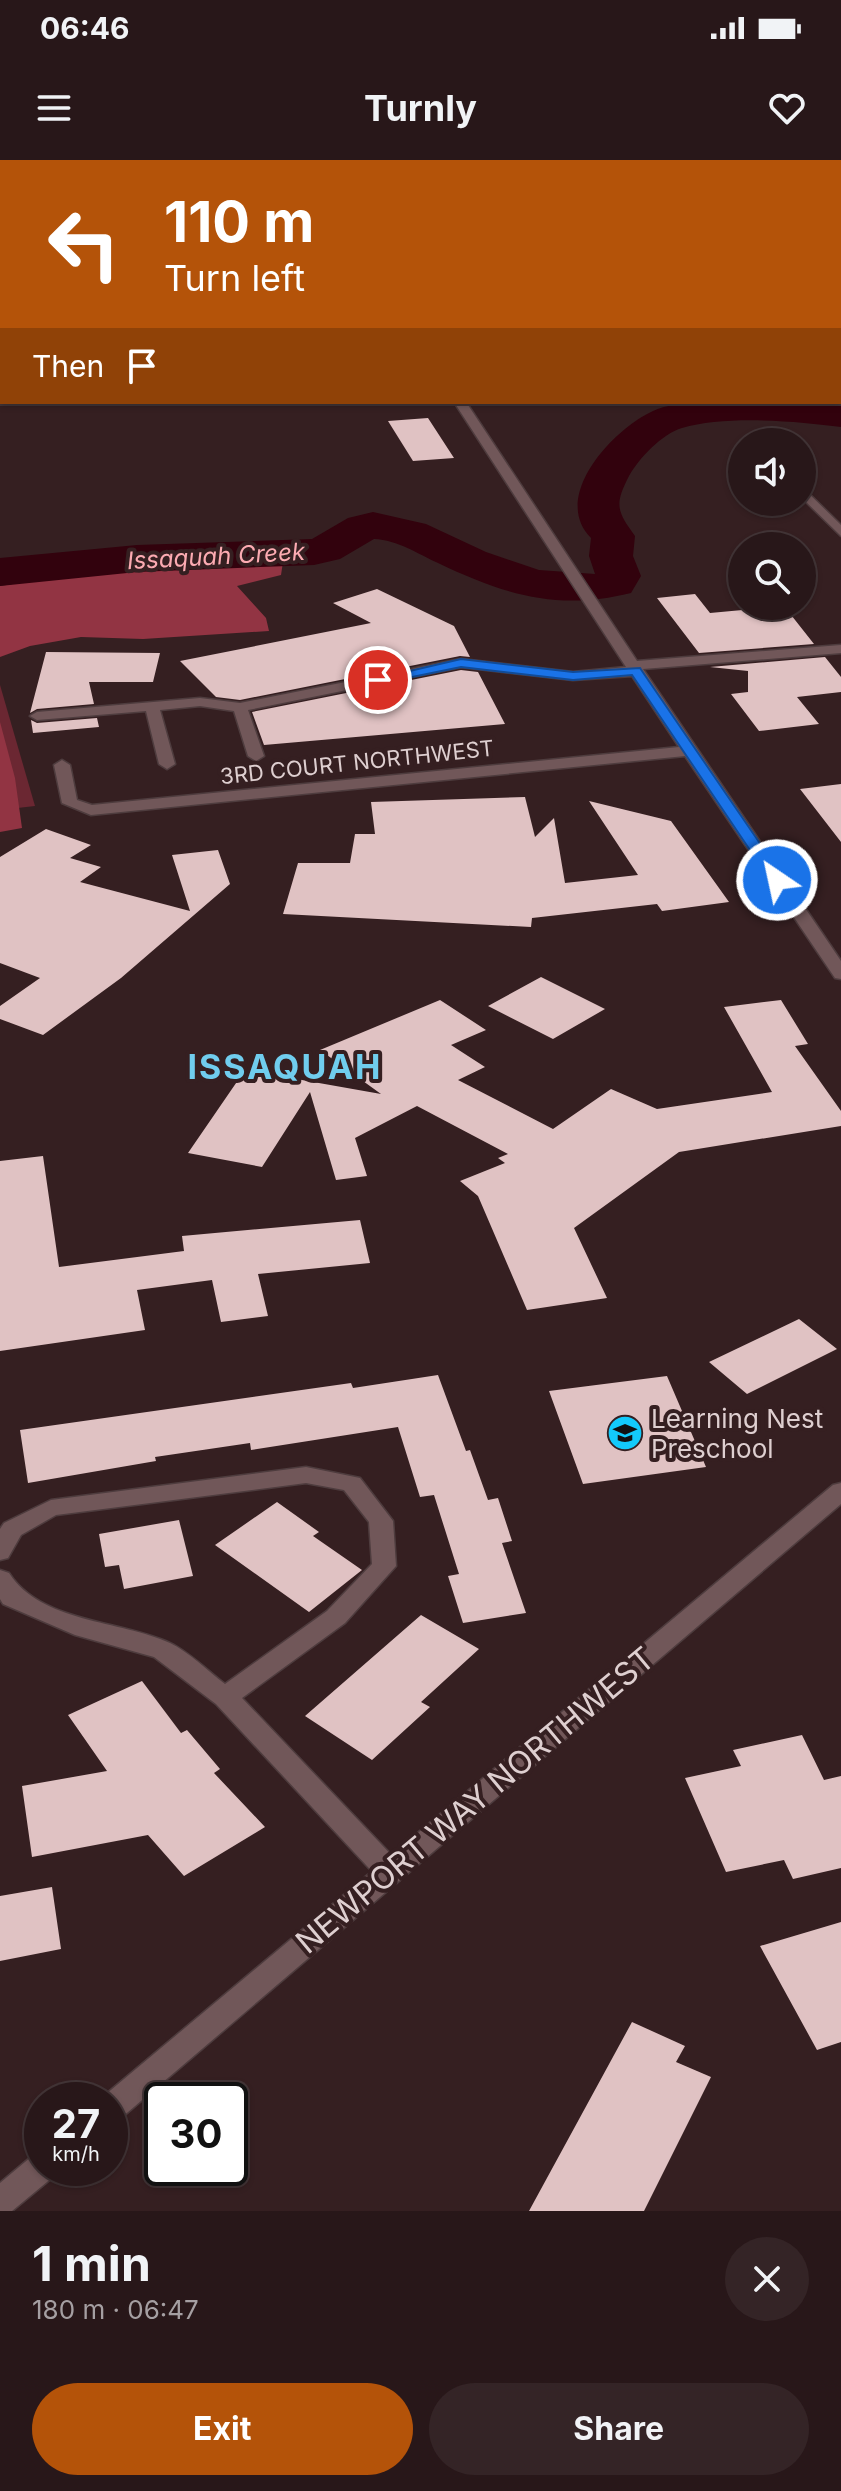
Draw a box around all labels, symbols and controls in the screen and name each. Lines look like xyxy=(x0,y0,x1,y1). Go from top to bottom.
text: 06:46 xyxy=(40,10,130,46)
icon: menu xyxy=(32,86,76,130)
text: Turnly xyxy=(364,86,477,130)
icon: heart xyxy=(765,86,809,130)
text: 110 m xyxy=(164,188,314,256)
icon: left xyxy=(32,192,136,296)
text: Turn left xyxy=(164,256,305,300)
icon: arrive xyxy=(120,344,164,388)
text: Then xyxy=(32,348,104,384)
map controls xyxy=(728,428,816,620)
button: sound xyxy=(728,428,816,516)
button: search xyxy=(728,532,816,620)
water label: Issaquah Creek xyxy=(126,537,306,575)
pin xyxy=(344,646,412,714)
icon: arrive xyxy=(356,658,400,702)
street label: 3RD COURT NORTHWEST xyxy=(219,735,495,789)
position arrow xyxy=(735,838,819,922)
district label: ISSAQUAH xyxy=(188,1046,382,1087)
place label: Learning Nest Preschool xyxy=(651,1403,823,1464)
school or university icon: Learning Nest Preschool xyxy=(606,1414,644,1452)
street label: NEWPORT WAY NORTHWEST xyxy=(288,1639,662,1961)
speed limit sign: 30 xyxy=(144,2082,248,2186)
text: 27 xyxy=(52,2099,100,2148)
text: km/h xyxy=(52,2142,100,2166)
text: 1 min xyxy=(32,2234,151,2293)
button: close xyxy=(725,2237,809,2321)
text: 180 m · 06:47 xyxy=(32,2294,199,2325)
button: Exit xyxy=(32,2383,413,2475)
button: Share xyxy=(429,2383,809,2475)

